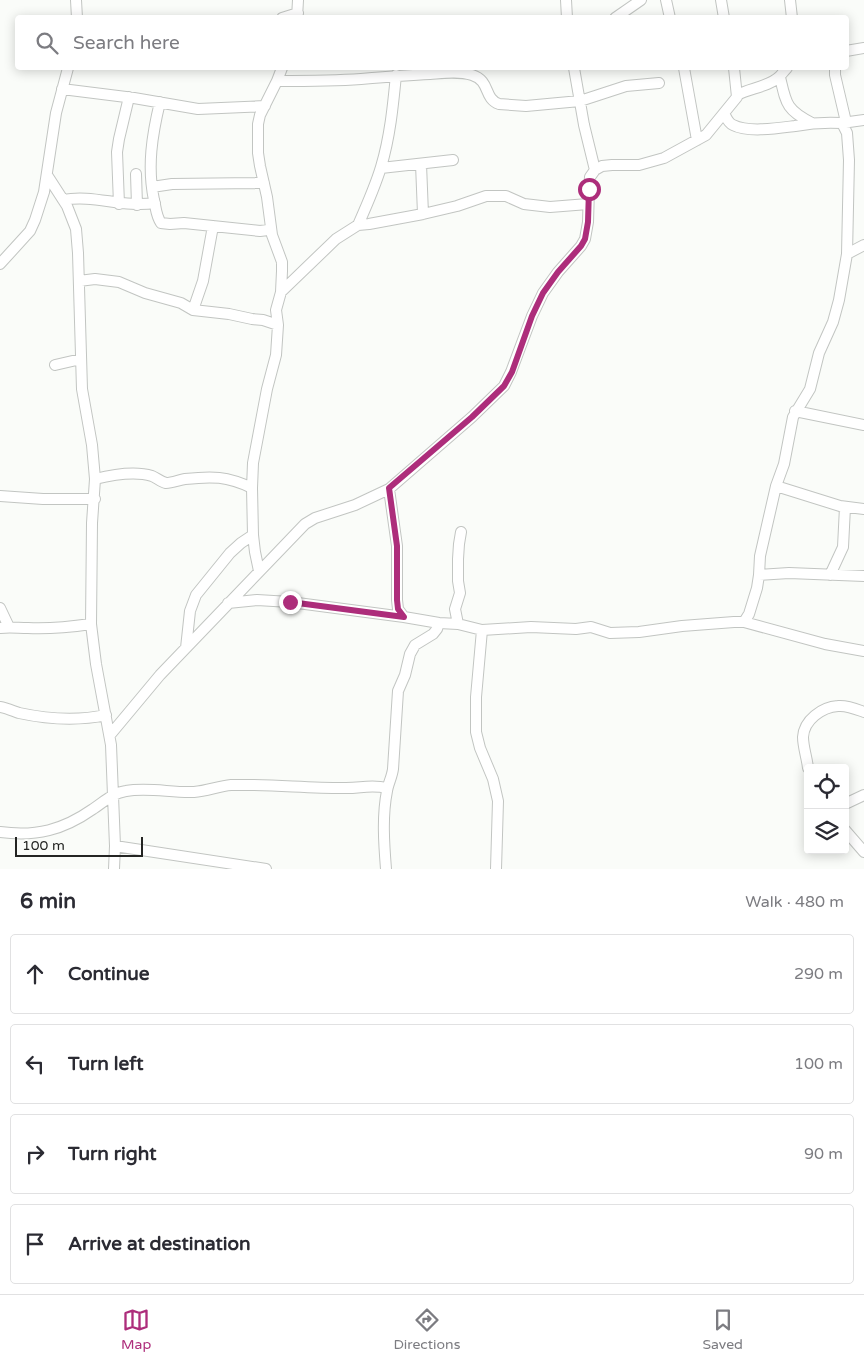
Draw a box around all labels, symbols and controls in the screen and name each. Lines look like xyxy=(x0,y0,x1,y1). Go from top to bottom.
search box xyxy=(15,15,849,70)
icon: search xyxy=(33,29,61,57)
text: Search here xyxy=(73,32,180,54)
route start xyxy=(578,178,601,201)
route end xyxy=(279,591,302,614)
map controls xyxy=(804,764,849,854)
button: locate xyxy=(804,764,849,809)
button: layers xyxy=(804,809,849,854)
scale bar xyxy=(15,834,142,857)
text: 100 m xyxy=(22,837,65,854)
text: 6 min xyxy=(20,889,76,914)
text: Walk · 480 m xyxy=(745,892,844,912)
icon: ahead xyxy=(21,960,49,988)
text: Continue xyxy=(68,963,150,985)
text: 290 m xyxy=(794,964,843,984)
icon: left xyxy=(21,1050,49,1078)
text: Turn left xyxy=(68,1053,144,1075)
text: 100 m xyxy=(794,1054,843,1074)
icon: right xyxy=(21,1140,49,1168)
text: Turn right xyxy=(68,1143,156,1165)
text: 90 m xyxy=(804,1144,843,1164)
icon: arrive xyxy=(21,1230,49,1258)
text: Arrive at destination xyxy=(68,1233,251,1255)
tab: Map xyxy=(121,1306,151,1353)
tab: Directions xyxy=(393,1306,460,1353)
tab: Saved xyxy=(702,1306,743,1353)

